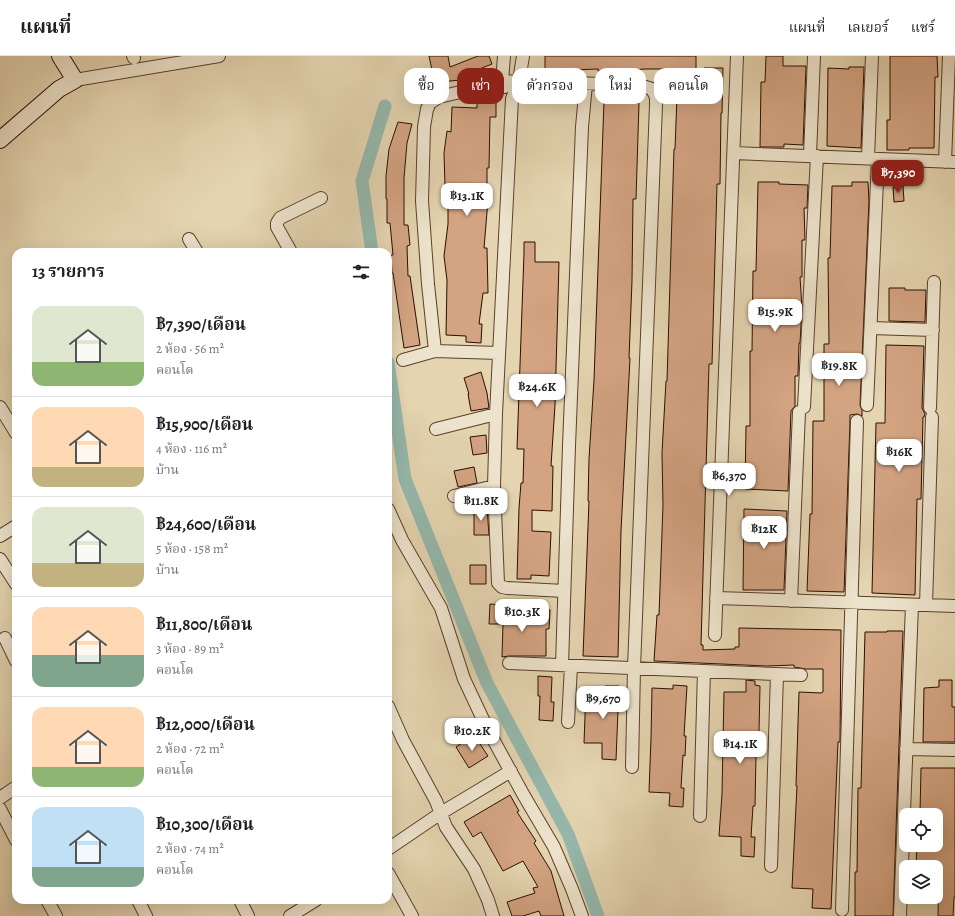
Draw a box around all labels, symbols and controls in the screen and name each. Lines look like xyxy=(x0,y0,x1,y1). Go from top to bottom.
text: แผนที่ xyxy=(20,14,71,40)
text: แผนที่ xyxy=(789,18,825,37)
text: เลเยอร์ xyxy=(847,18,889,37)
text: แชร์ xyxy=(911,18,935,37)
chip: ซื้อ xyxy=(404,68,449,104)
chip: เช่า xyxy=(457,68,504,104)
chip: ตัวกรอง xyxy=(512,68,587,104)
chip: ใหม่ xyxy=(595,68,646,104)
chip: คอนโด xyxy=(654,68,723,104)
pin: ฿7,390 xyxy=(865,160,931,194)
text: ฿7,390 xyxy=(881,164,915,181)
pin: ฿13.1K xyxy=(434,183,500,217)
text: ฿13.1K xyxy=(450,187,484,204)
text: 13 รายการ xyxy=(32,260,104,283)
icon: filters xyxy=(350,261,372,283)
pin: ฿15.9K xyxy=(742,299,808,333)
text: ฿15.9K xyxy=(757,303,793,320)
text: ฿7,390/เดือน xyxy=(156,313,246,336)
icon: home xyxy=(64,322,112,370)
text: 2 ห้อง · 56 m² xyxy=(156,340,224,357)
pin: ฿19.8K xyxy=(806,353,872,387)
text: ฿19.8K xyxy=(821,357,857,374)
text: คอนโด xyxy=(156,361,194,378)
pin: ฿24.6K xyxy=(504,374,570,408)
text: ฿24.6K xyxy=(518,378,556,395)
text: ฿15,900/เดือน xyxy=(156,413,253,436)
icon: home xyxy=(64,423,112,471)
pin: ฿16K xyxy=(875,439,923,473)
text: 4 ห้อง · 116 m² xyxy=(156,440,227,457)
text: ฿16K xyxy=(886,443,912,460)
text: บ้าน xyxy=(156,461,179,478)
pin: ฿6,370 xyxy=(696,463,762,497)
text: ฿6,370 xyxy=(712,467,746,484)
pin: ฿11.8K xyxy=(448,488,514,522)
text: ฿11.8K xyxy=(464,492,498,509)
text: ฿24,600/เดือน xyxy=(156,513,256,536)
pin: ฿12K xyxy=(740,516,788,550)
text: ฿12K xyxy=(751,520,777,537)
icon: home xyxy=(64,523,112,571)
text: 5 ห้อง · 158 m² xyxy=(156,540,228,557)
text: บ้าน xyxy=(156,561,179,578)
pin: ฿10.3K xyxy=(489,599,555,633)
text: ฿10.3K xyxy=(504,603,540,620)
text: ฿11,800/เดือน xyxy=(156,613,252,636)
icon: home xyxy=(64,623,112,671)
text: 3 ห้อง · 89 m² xyxy=(156,640,224,657)
text: คอนโด xyxy=(156,661,194,678)
pin: ฿9,670 xyxy=(570,686,636,720)
text: ฿9,670 xyxy=(586,690,620,707)
text: ฿12,000/เดือน xyxy=(156,713,255,736)
pin: ฿10.2K xyxy=(439,718,505,752)
text: ฿10.2K xyxy=(454,722,490,739)
icon: home xyxy=(64,723,112,771)
pin: ฿14.1K xyxy=(707,731,773,765)
text: ฿14.1K xyxy=(723,735,757,752)
text: 2 ห้อง · 72 m² xyxy=(156,740,224,757)
text: คอนโด xyxy=(156,761,194,778)
map controls xyxy=(899,808,943,904)
button: locate xyxy=(899,808,943,852)
text: ฿10,300/เดือน xyxy=(156,813,254,836)
icon: home xyxy=(64,823,112,871)
text: 2 ห้อง · 74 m² xyxy=(156,840,224,857)
button: layers xyxy=(899,860,943,904)
text: คอนโด xyxy=(156,861,194,878)

